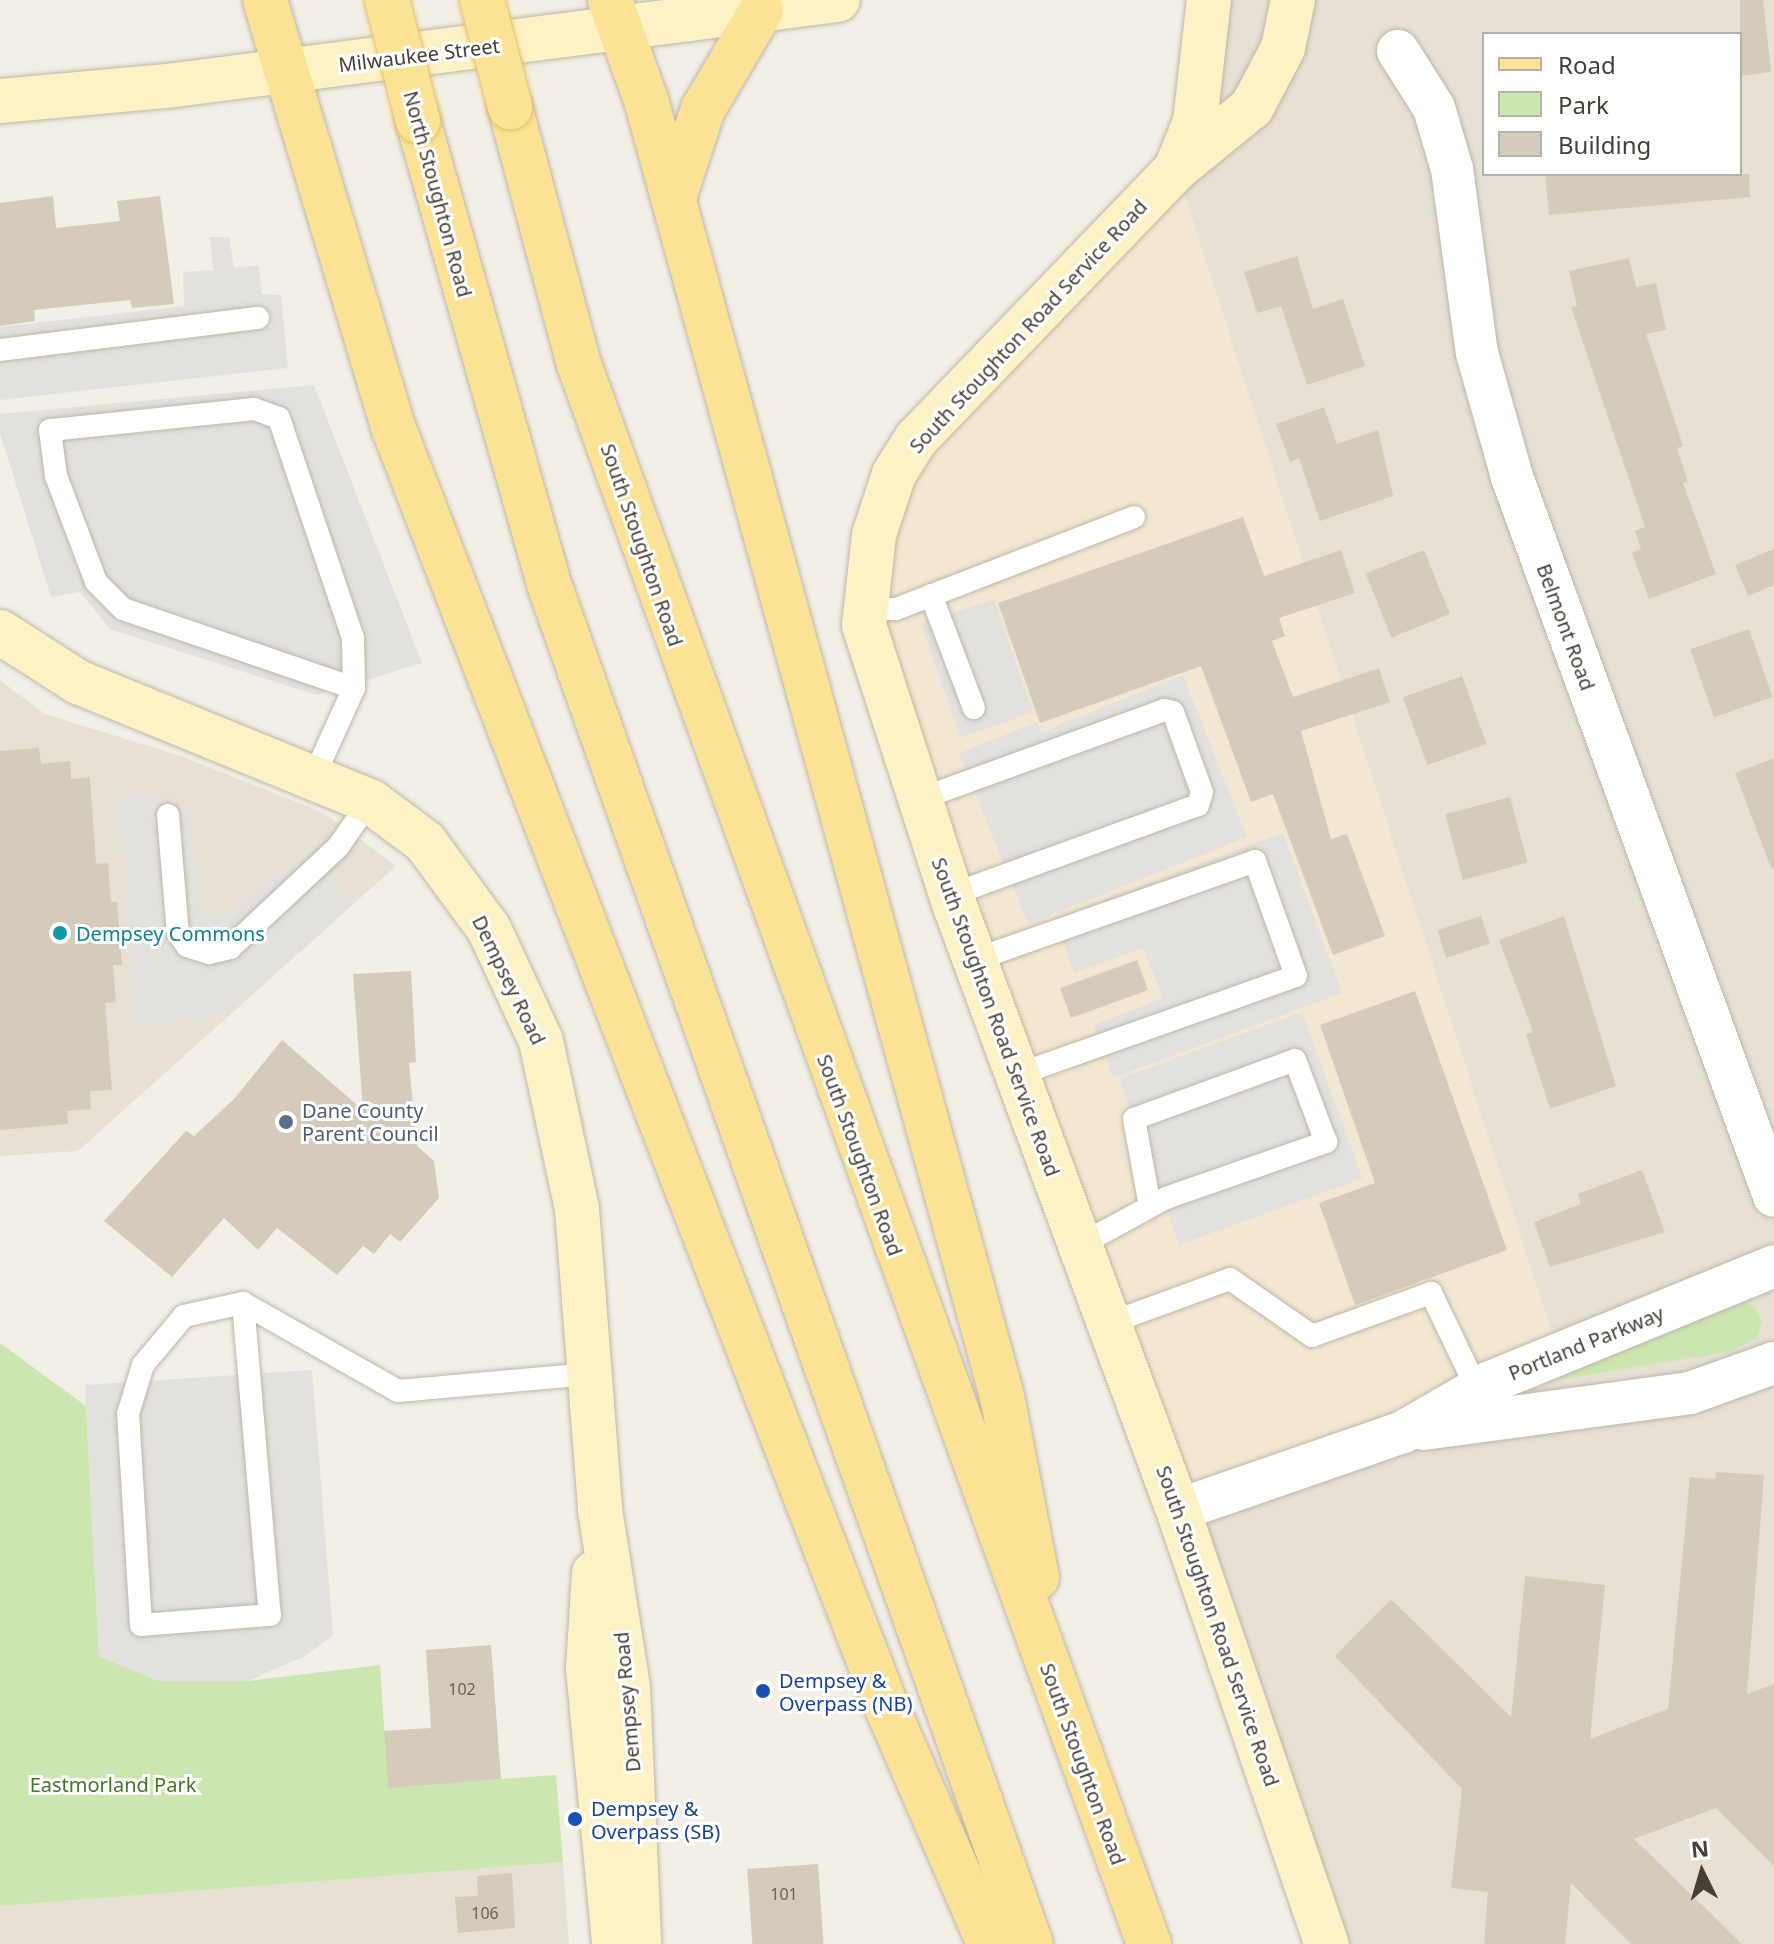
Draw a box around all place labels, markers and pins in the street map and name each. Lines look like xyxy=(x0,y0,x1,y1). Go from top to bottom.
place label: Dempsey Commons xyxy=(76,921,265,945)
marker: Dempsey Commons xyxy=(51,924,69,942)
place label: Dane County Parent Council xyxy=(302,1098,439,1145)
marker: Dane County Parent Council xyxy=(277,1113,295,1131)
place label: Dempsey & Overpass (NB) xyxy=(779,1668,912,1715)
marker: Dempsey & Overpass (NB) xyxy=(754,1682,772,1700)
place label: Dempsey & Overpass (SB) xyxy=(591,1796,720,1843)
marker: Dempsey & Overpass (SB) xyxy=(566,1810,584,1828)

